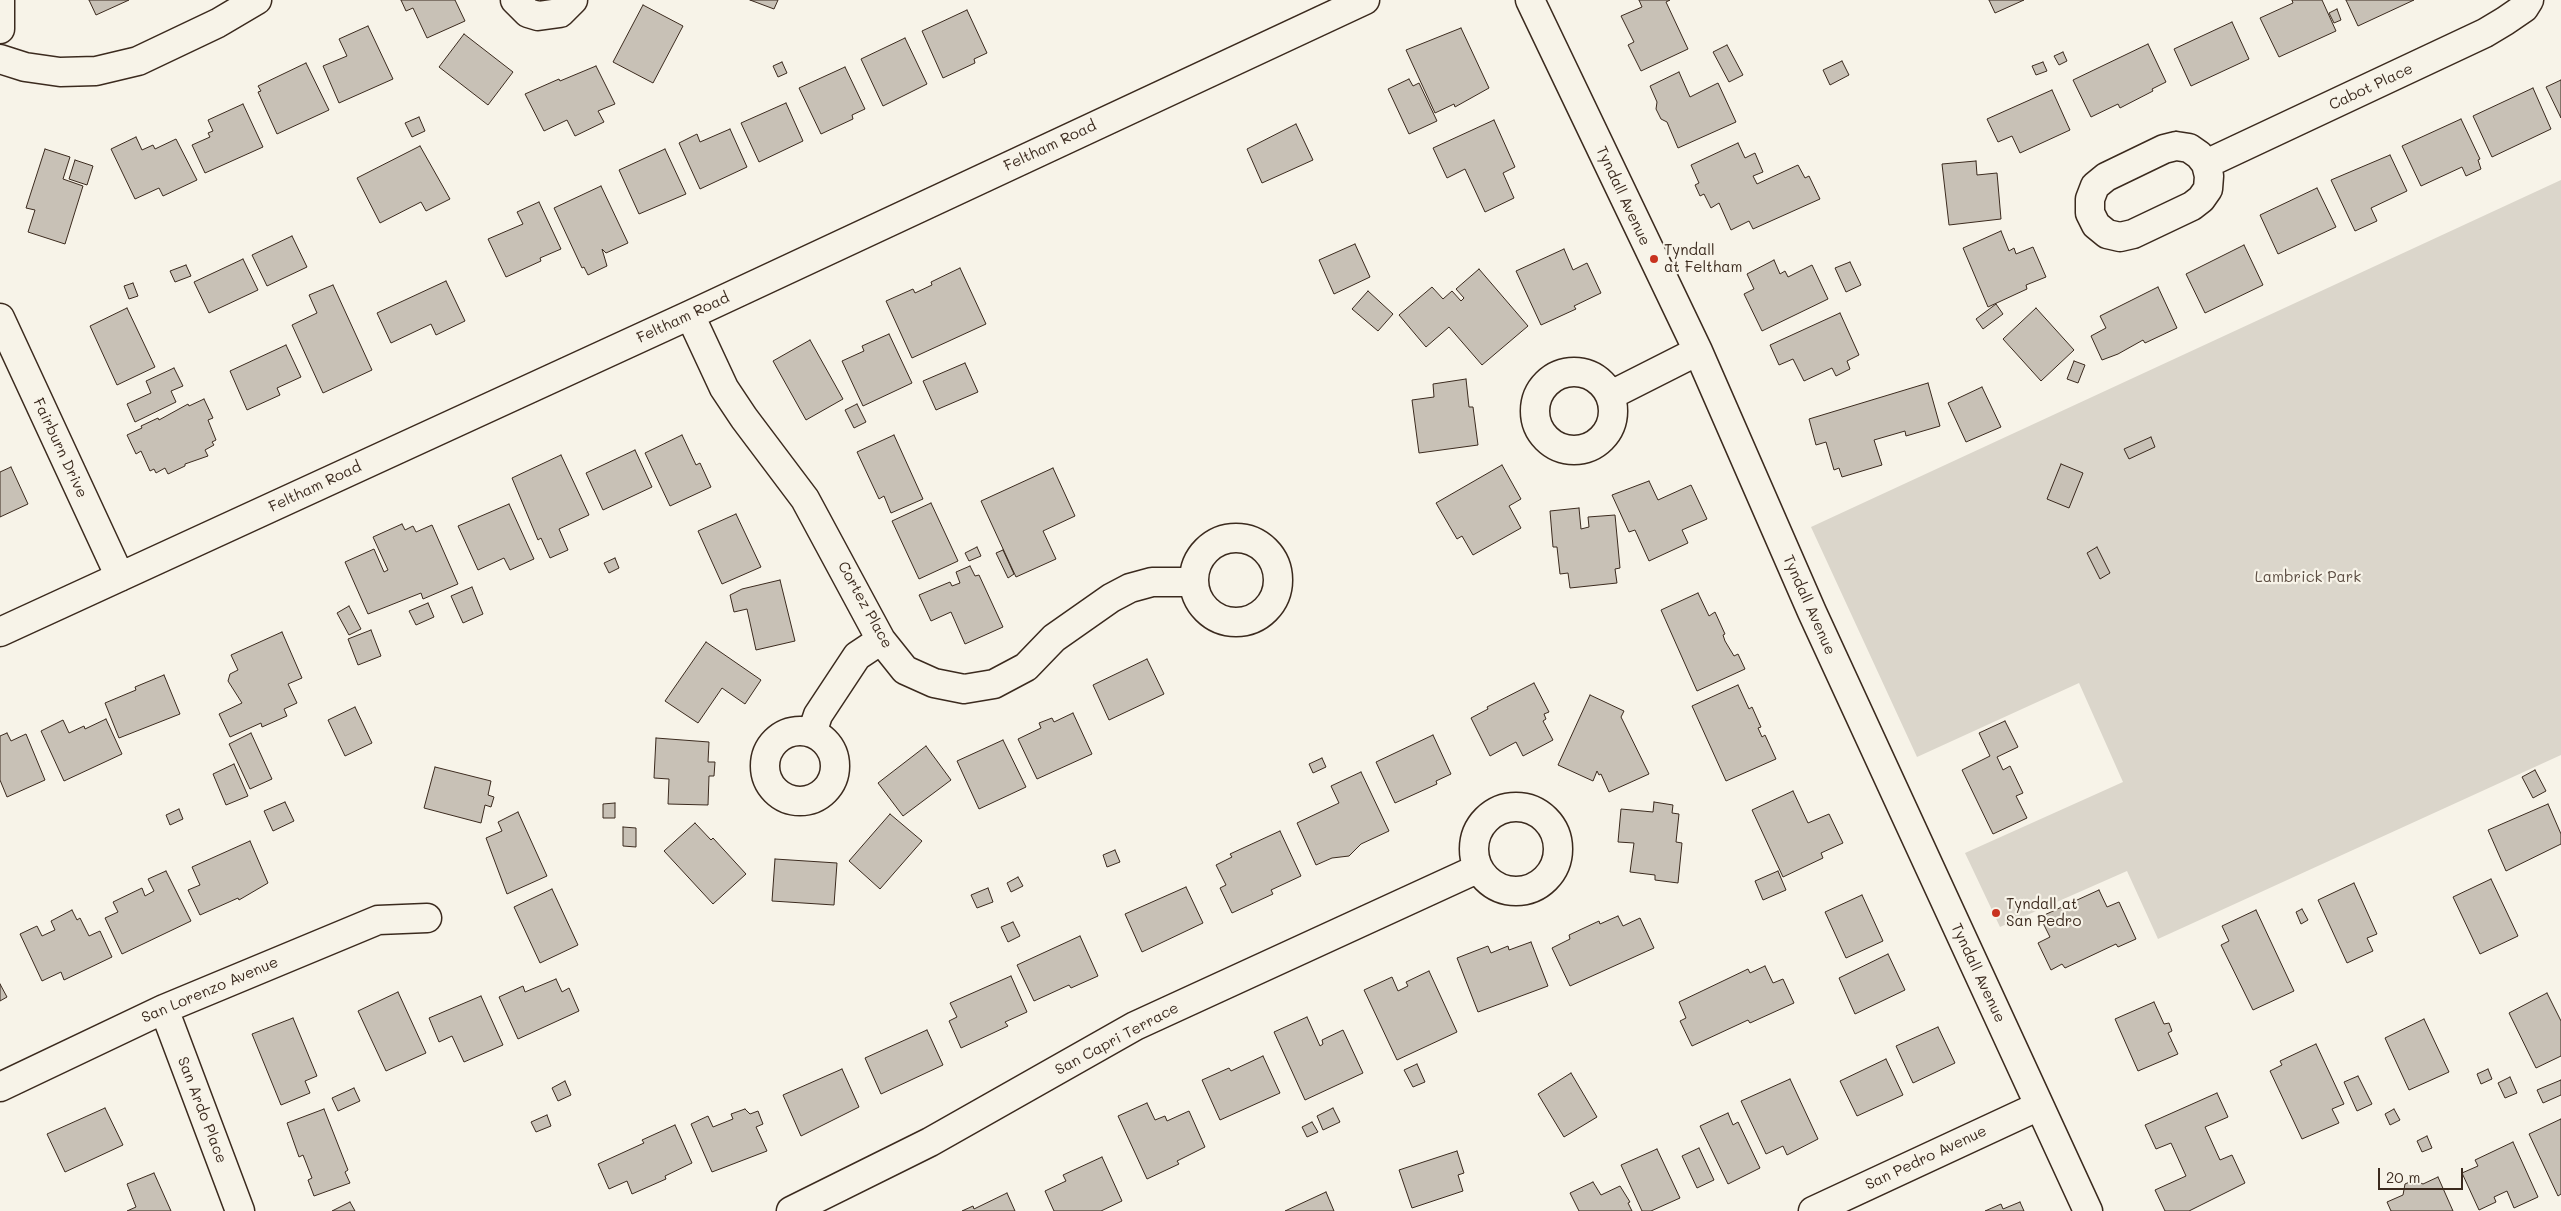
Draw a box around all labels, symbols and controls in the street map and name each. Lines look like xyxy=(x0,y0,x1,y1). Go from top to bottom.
street label: Cabot Place xyxy=(2326,60,2416,114)
street label: Feltham Road xyxy=(1001,117,1099,175)
street label: Tyndall Avenue xyxy=(1592,143,1654,249)
place label: Tyndall at Feltham xyxy=(1664,241,1743,276)
marker: Tyndall at Feltham xyxy=(1648,253,1660,265)
street label: Feltham Road xyxy=(634,289,732,347)
street label: Fairburn Drive xyxy=(29,395,91,501)
street label: Feltham Road xyxy=(266,458,364,516)
street label: Tyndall Avenue xyxy=(1779,552,1839,658)
street label: Cortez Place xyxy=(834,558,896,652)
park label: Lambrick Park xyxy=(2255,568,2361,586)
place label: Tyndall at San Pedro xyxy=(2006,895,2081,930)
marker: Tyndall at San Pedro xyxy=(1990,907,2002,919)
street label: Tyndall Avenue xyxy=(1947,920,2009,1026)
street label: San Lorenzo Avenue xyxy=(139,953,281,1027)
street label: San Capri Terrace xyxy=(1052,999,1182,1079)
street label: San Ardo Place xyxy=(173,1054,231,1166)
street label: San Pedro Avenue xyxy=(1862,1122,1990,1194)
scale bar xyxy=(2381,1158,2466,1190)
text: 20 m xyxy=(2386,1167,2420,1187)

